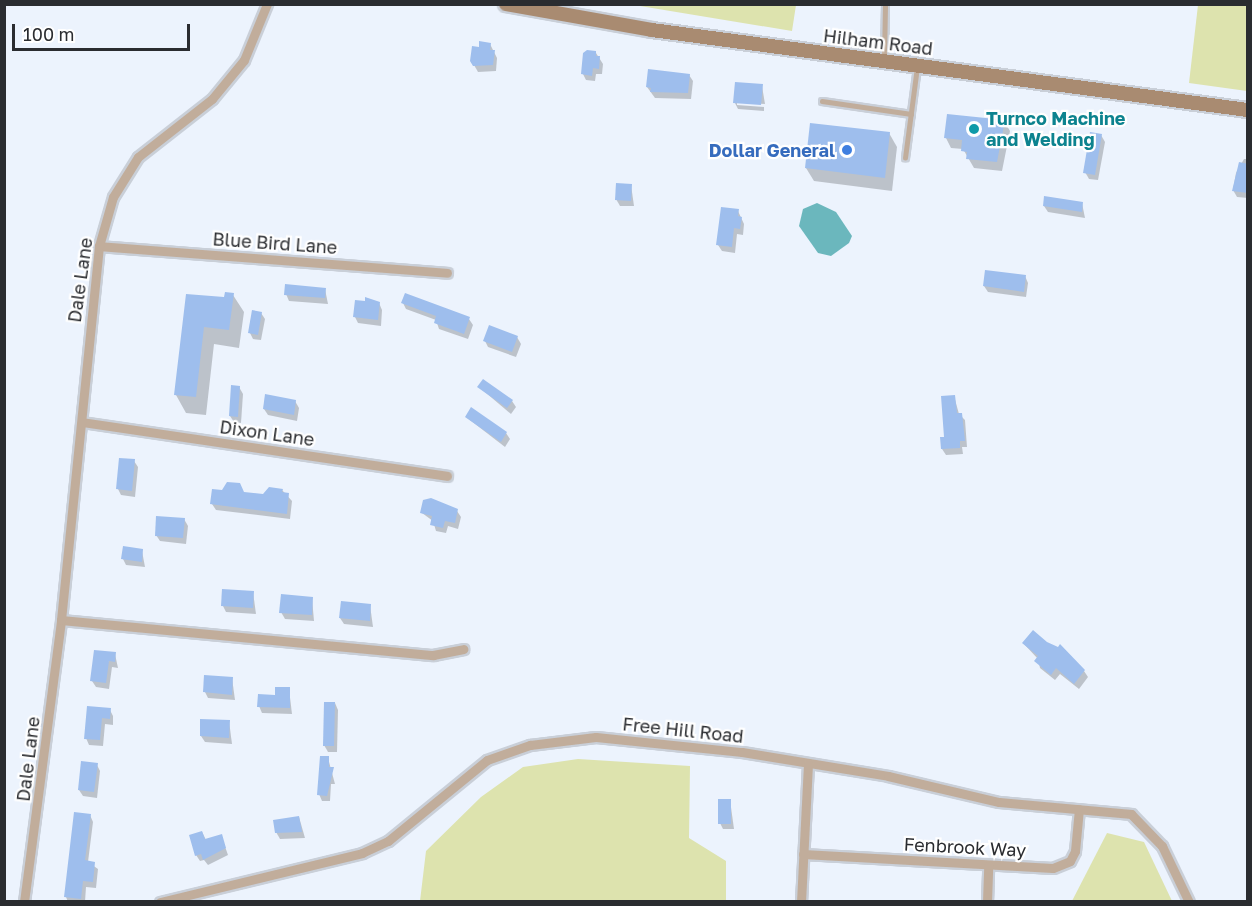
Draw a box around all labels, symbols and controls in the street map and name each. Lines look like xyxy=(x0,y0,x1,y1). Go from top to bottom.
scale bar xyxy=(15,12,194,50)
text: 100 m xyxy=(23,23,74,45)
street label: Hilham Road xyxy=(822,25,934,59)
place label: Turnco Machine and Welding xyxy=(986,108,1125,150)
marker: Turnco Machine and Welding xyxy=(967,122,981,136)
place label: Dollar General xyxy=(709,139,835,161)
marker: Dollar General xyxy=(840,143,854,157)
street label: Blue Bird Lane xyxy=(212,228,338,258)
street label: Dale Lane xyxy=(63,236,97,324)
street label: Dixon Lane xyxy=(218,416,316,450)
street label: Free Hill Road xyxy=(621,713,745,747)
street label: Dale Lane xyxy=(12,715,44,803)
street label: Fenbrook Way xyxy=(903,833,1027,861)

